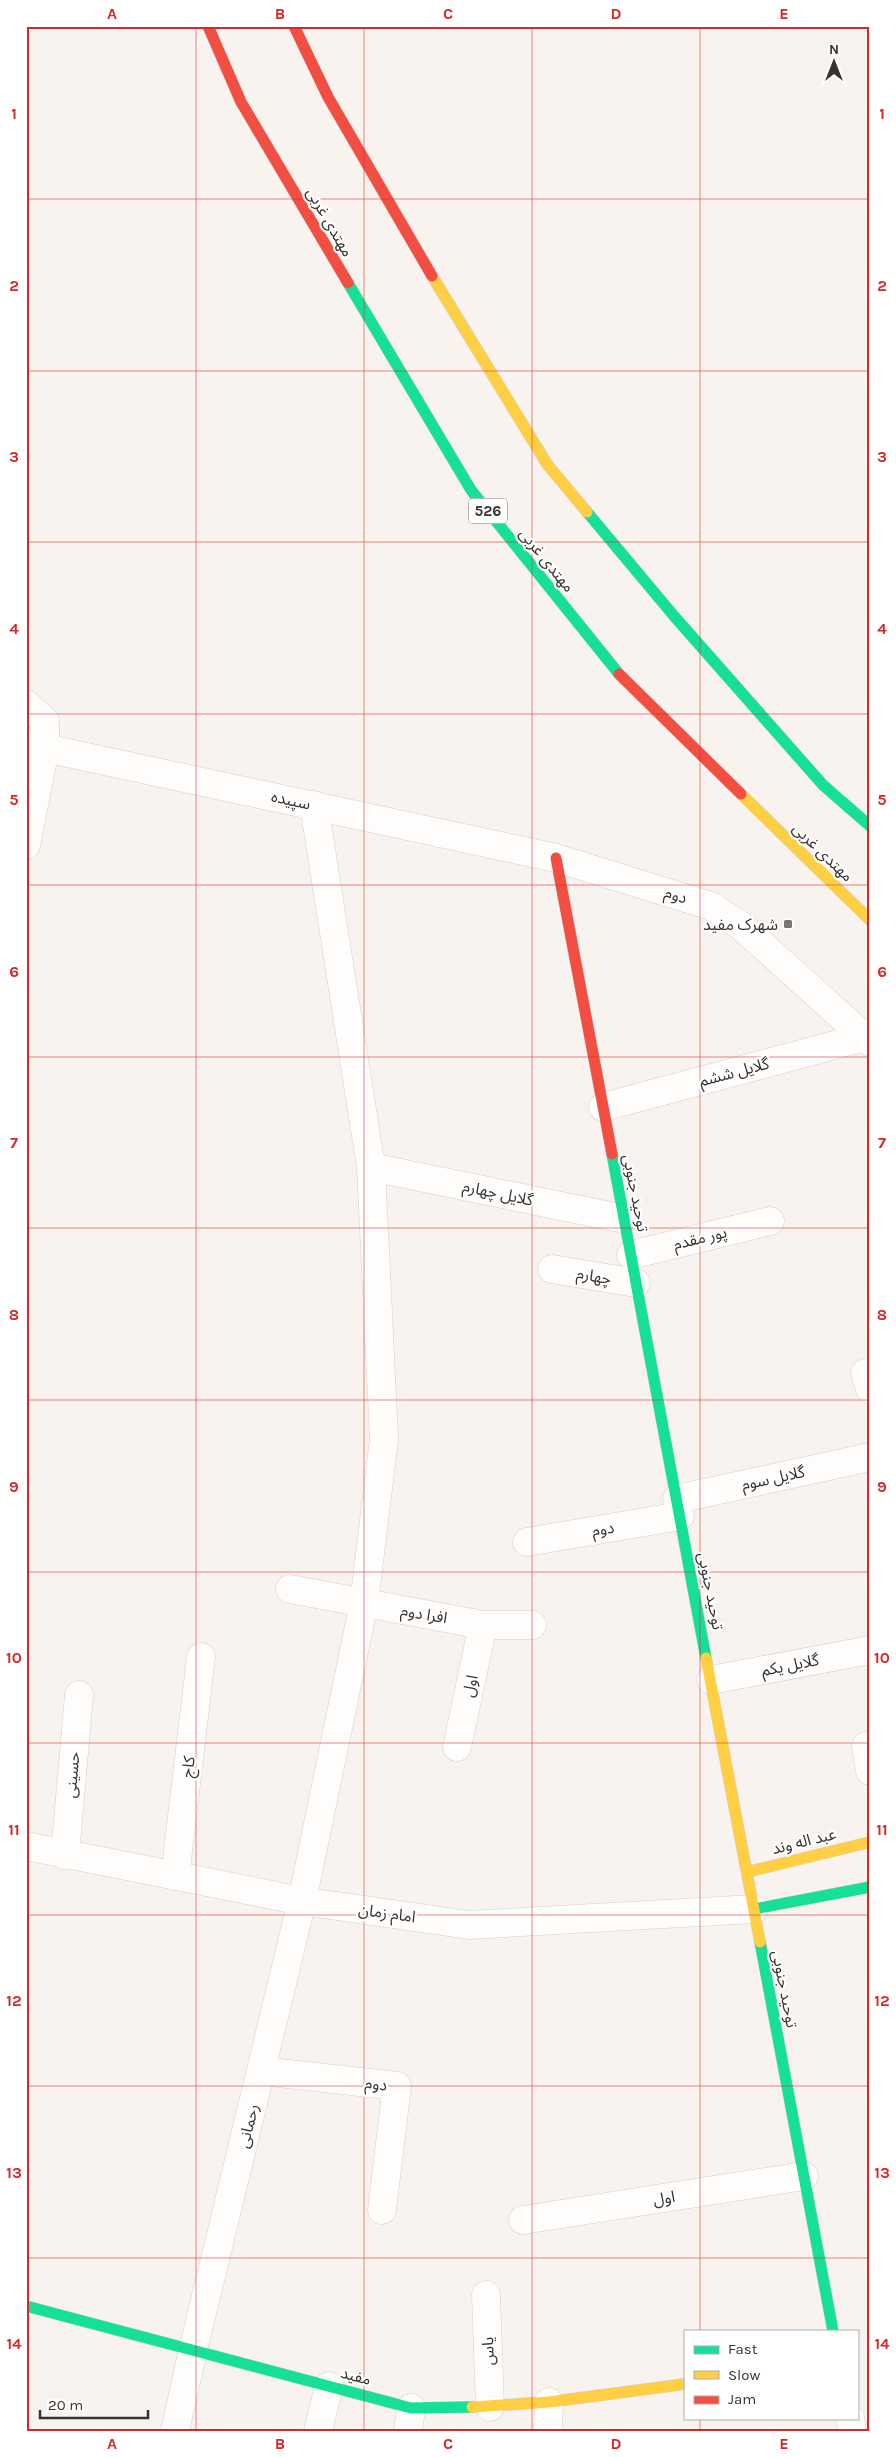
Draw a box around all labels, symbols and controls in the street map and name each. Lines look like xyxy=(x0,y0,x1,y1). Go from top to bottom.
text: A xyxy=(107,4,117,23)
text: B xyxy=(275,4,285,23)
text: C xyxy=(443,4,453,23)
text: D xyxy=(611,4,622,23)
text: E xyxy=(779,4,789,23)
north arrow xyxy=(808,38,858,88)
text: N xyxy=(829,41,839,58)
text: 1 xyxy=(11,104,17,123)
text: 1 xyxy=(879,104,885,123)
street label: مهتدی غربی xyxy=(303,184,357,260)
text: 2 xyxy=(9,276,19,295)
text: 2 xyxy=(877,276,887,295)
text: 3 xyxy=(9,447,19,466)
text: 3 xyxy=(877,447,887,466)
road number: 526 xyxy=(469,498,507,524)
street label: مهتدی غربی xyxy=(515,524,579,596)
text: 4 xyxy=(9,619,19,638)
text: 4 xyxy=(877,619,887,638)
street label: سپیده xyxy=(269,787,312,815)
text: 5 xyxy=(9,790,19,809)
text: 5 xyxy=(877,790,887,809)
street label: مهتدی غربی xyxy=(789,818,857,886)
street label: دوم xyxy=(661,882,690,910)
place label: شهرک مفید xyxy=(703,915,778,934)
marker: شهرک مفید xyxy=(782,918,794,930)
text: 6 xyxy=(9,962,19,981)
text: 6 xyxy=(877,962,887,981)
street label: گلایل ششم xyxy=(697,1053,772,1093)
text: 7 xyxy=(10,1133,18,1152)
text: 7 xyxy=(878,1133,886,1152)
street label: توحید جنوبی xyxy=(619,1153,653,1234)
street label: گلایل چهارم xyxy=(460,1176,535,1213)
street label: پور مقدم xyxy=(671,1222,730,1257)
street label: چهارم xyxy=(575,1264,613,1291)
text: 8 xyxy=(9,1305,19,1324)
text: 8 xyxy=(877,1305,887,1324)
street label: گلایل سوم xyxy=(740,1462,807,1497)
text: 9 xyxy=(9,1477,19,1496)
text: 9 xyxy=(877,1477,887,1496)
street label: دوم xyxy=(590,1518,616,1543)
street label: توحید جنوبی xyxy=(694,1551,728,1632)
street label: افرا دوم xyxy=(399,1601,449,1630)
text: 10 xyxy=(6,1648,22,1667)
text: 10 xyxy=(874,1648,890,1667)
street label: گلایل یکم xyxy=(760,1650,821,1683)
street label: اول xyxy=(458,1673,483,1699)
street label: حسینی xyxy=(61,1751,83,1799)
street label: کاج xyxy=(177,1755,202,1779)
text: 11 xyxy=(8,1820,20,1839)
text: 11 xyxy=(876,1820,888,1839)
street label: عبد اله وند xyxy=(770,1824,838,1858)
street label: امام زمان xyxy=(357,1900,417,1929)
street label: توحید جنوبی xyxy=(768,1949,802,2030)
text: 12 xyxy=(6,1991,22,2010)
text: 12 xyxy=(874,1991,890,2010)
street label: دوم xyxy=(363,2073,388,2098)
street label: رحمانی xyxy=(233,2102,263,2150)
text: 13 xyxy=(6,2163,22,2182)
text: 13 xyxy=(874,2163,890,2182)
street label: اول xyxy=(652,2187,677,2210)
legend xyxy=(684,2330,858,2420)
text: 14 xyxy=(6,2334,22,2353)
text: 14 xyxy=(874,2334,890,2353)
street label: یاس xyxy=(478,2336,498,2366)
text: Fast xyxy=(728,2340,758,2358)
street label: مفید xyxy=(339,2363,373,2389)
text: Slow xyxy=(728,2366,760,2384)
scale bar xyxy=(40,2387,148,2419)
text: Jam xyxy=(728,2390,756,2408)
text: 20 m xyxy=(48,2396,83,2414)
text: A xyxy=(107,2434,117,2453)
text: B xyxy=(275,2434,285,2453)
text: C xyxy=(443,2434,453,2453)
text: D xyxy=(611,2434,622,2453)
text: E xyxy=(779,2434,789,2453)

